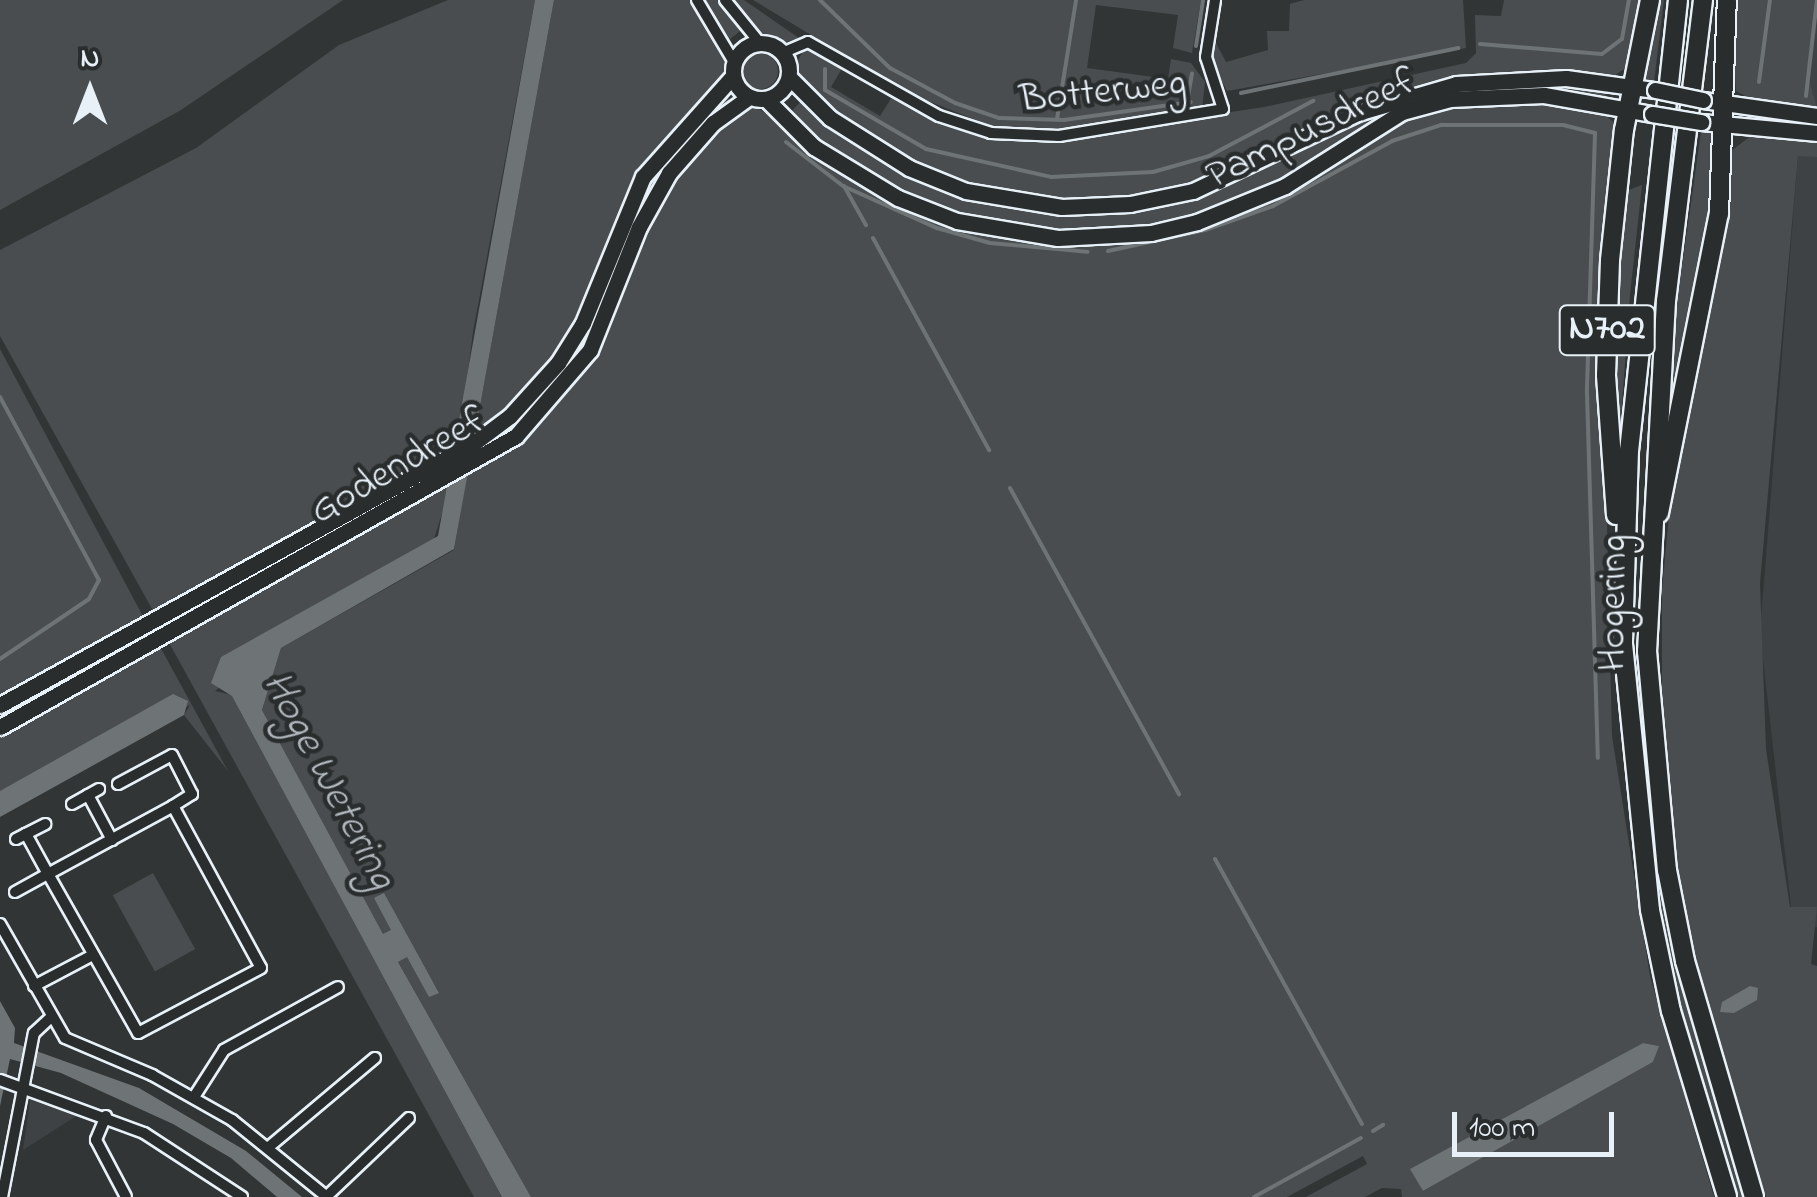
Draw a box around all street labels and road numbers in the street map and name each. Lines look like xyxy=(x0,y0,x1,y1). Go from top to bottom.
street label: Pampusdreef xyxy=(1199,59,1425,201)
street label: Botterweg xyxy=(1017,60,1189,126)
road number: N702 xyxy=(1557,297,1657,363)
street label: Godendreef xyxy=(302,397,496,537)
street label: Hogering xyxy=(1590,534,1640,672)

